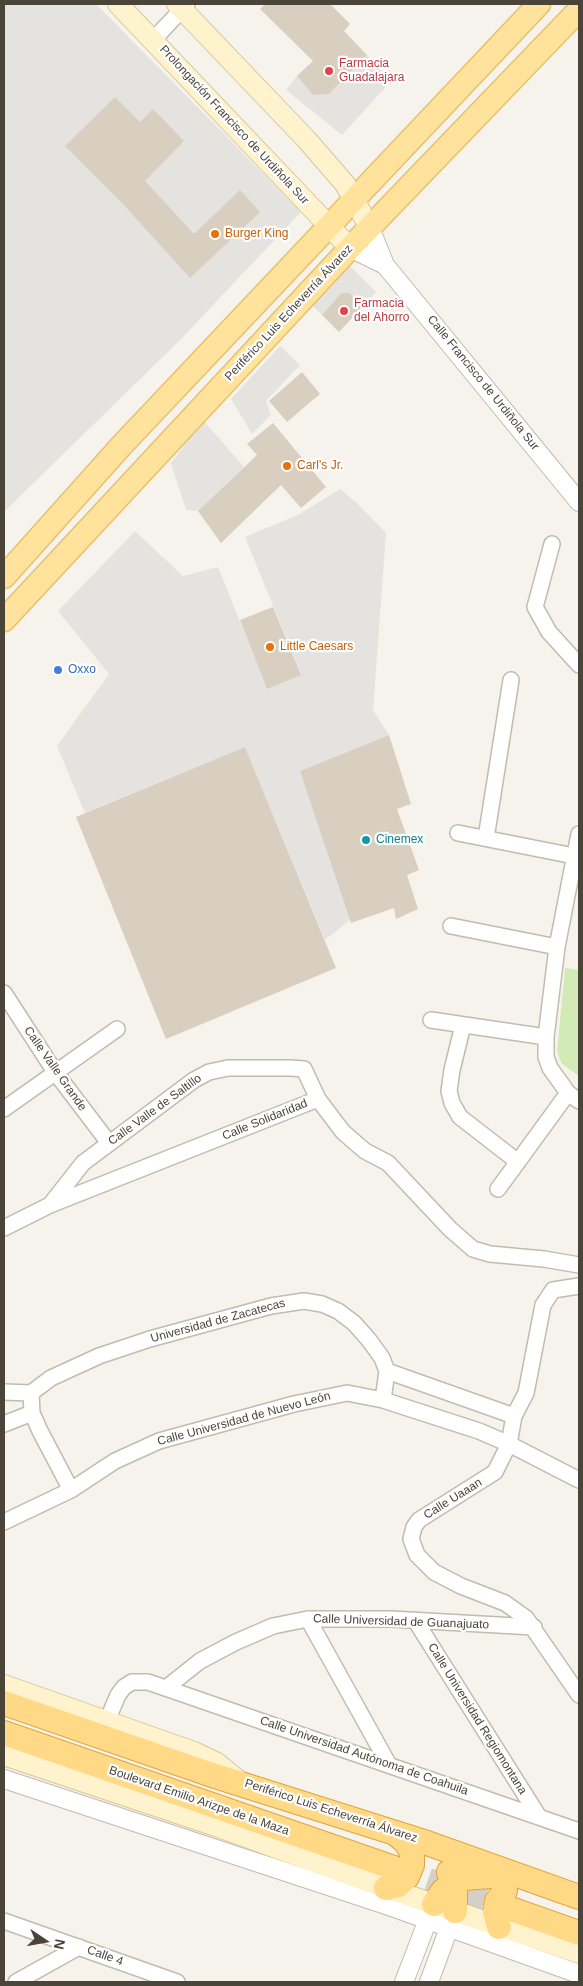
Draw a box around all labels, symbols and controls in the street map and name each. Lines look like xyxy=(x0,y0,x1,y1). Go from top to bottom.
street label: Prolongación Francisco de Urdiñola Sur xyxy=(156,43,312,207)
place label: Farmacia Guadalajara xyxy=(339,57,404,85)
marker: Farmacia Guadalajara xyxy=(323,65,335,77)
place label: Burger King xyxy=(225,227,288,241)
marker: Burger King xyxy=(209,228,221,240)
street label: Periférico Luis Echeverría Álvarez xyxy=(222,242,356,384)
place label: Farmacia del Ahorro xyxy=(354,297,409,325)
marker: Farmacia del Ahorro xyxy=(338,305,350,317)
street label: Calle Francisco de Urdiñola Sur xyxy=(424,313,542,453)
place label: Carl's Jr. xyxy=(297,459,343,473)
marker: Carl's Jr. xyxy=(281,460,293,472)
place label: Little Caesars xyxy=(280,640,353,654)
marker: Little Caesars xyxy=(264,641,276,653)
place label: Oxxo xyxy=(68,663,96,677)
marker: Oxxo xyxy=(52,664,64,676)
place label: Cinemex xyxy=(376,833,423,847)
marker: Cinemex xyxy=(360,834,372,846)
street label: Calle Valle Grande xyxy=(20,1024,90,1114)
street label: Calle Valle de Saltillo xyxy=(106,1071,204,1149)
street label: Calle Solidaridad xyxy=(220,1096,310,1144)
street label: Universidad de Zacatecas xyxy=(149,1296,287,1346)
street label: Calle Universidad de Nuevo León xyxy=(156,1389,332,1449)
street label: Calle Uaaan xyxy=(421,1475,485,1523)
street label: Calle Universidad de Guanajuato xyxy=(313,1612,489,1632)
street label: Calle Universidad Regiomontana xyxy=(424,1641,530,1797)
street label: Calle Universidad Autónoma de Coahuila xyxy=(258,1713,470,1799)
street label: Boulevard Emilio Arizpe de la Maza xyxy=(107,1763,291,1839)
street label: Periférico Luis Echeverría Álvarez xyxy=(243,1776,419,1846)
north arrow xyxy=(20,1916,70,1966)
text: N xyxy=(51,1938,69,1951)
street label: Calle 4 xyxy=(85,1943,125,1969)

